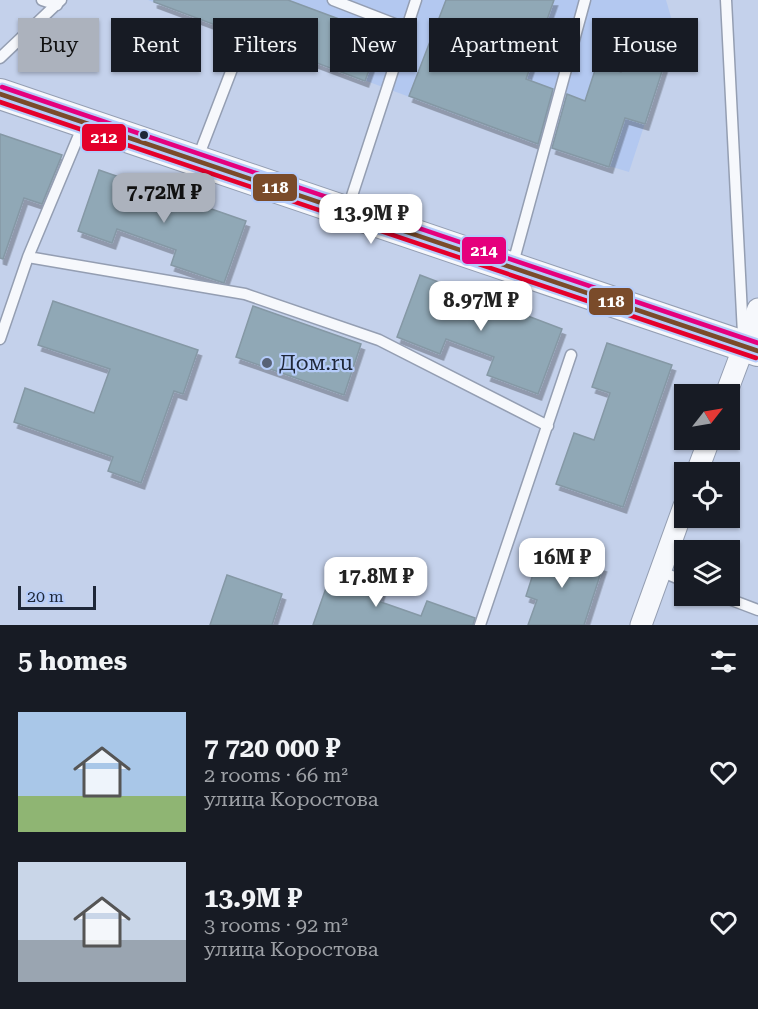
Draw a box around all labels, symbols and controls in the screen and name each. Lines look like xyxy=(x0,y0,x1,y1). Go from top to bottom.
chip: Buy xyxy=(18,18,99,72)
chip: Rent xyxy=(111,18,201,72)
chip: Filters xyxy=(213,18,318,72)
chip: New xyxy=(330,18,417,72)
chip: Apartment xyxy=(429,18,580,72)
chip: House xyxy=(592,18,698,72)
line badge: 212 xyxy=(81,123,127,152)
text: 212 xyxy=(91,128,117,147)
unlabelled marker xyxy=(138,129,150,141)
pin: 7.72M ₽ xyxy=(109,173,219,224)
line badge: 118 xyxy=(252,173,298,202)
text: 118 xyxy=(262,178,288,197)
text: 7.72M ₽ xyxy=(126,180,202,204)
pin: 13.9M ₽ xyxy=(316,194,426,245)
text: 13.9M ₽ xyxy=(333,201,409,225)
line badge: 214 xyxy=(461,236,507,265)
text: 214 xyxy=(471,241,497,260)
pin: 8.97M ₽ xyxy=(426,281,536,332)
line badge: 118 xyxy=(588,287,634,316)
text: 8.97M ₽ xyxy=(443,288,519,312)
text: 118 xyxy=(598,292,624,311)
place label: Дом.ru xyxy=(279,351,353,375)
marker: Дом.ru xyxy=(260,356,274,370)
north arrow xyxy=(674,384,740,450)
map controls xyxy=(674,384,740,606)
button: locate xyxy=(674,462,740,528)
pin: 16M ₽ xyxy=(520,538,604,589)
button: layers xyxy=(674,540,740,606)
text: 16M ₽ xyxy=(533,545,591,569)
pin: 17.8M ₽ xyxy=(321,557,431,608)
text: 17.8M ₽ xyxy=(338,564,414,588)
scale bar xyxy=(18,583,96,610)
text: 20 m xyxy=(27,587,64,606)
icon: filters xyxy=(707,645,740,678)
text: 5 homes xyxy=(18,646,127,676)
text: 7 720 000 ₽ xyxy=(204,733,340,763)
icon: home xyxy=(66,736,138,808)
icon: heart xyxy=(707,756,740,789)
text: 2 rooms · 66 m² xyxy=(204,763,348,787)
text: улица Коростова xyxy=(204,787,379,811)
text: 13.9M ₽ xyxy=(204,883,302,913)
icon: home xyxy=(66,886,138,958)
icon: heart xyxy=(707,906,740,939)
text: 3 rooms · 92 m² xyxy=(204,913,348,937)
text: улица Коростова xyxy=(204,937,379,961)

